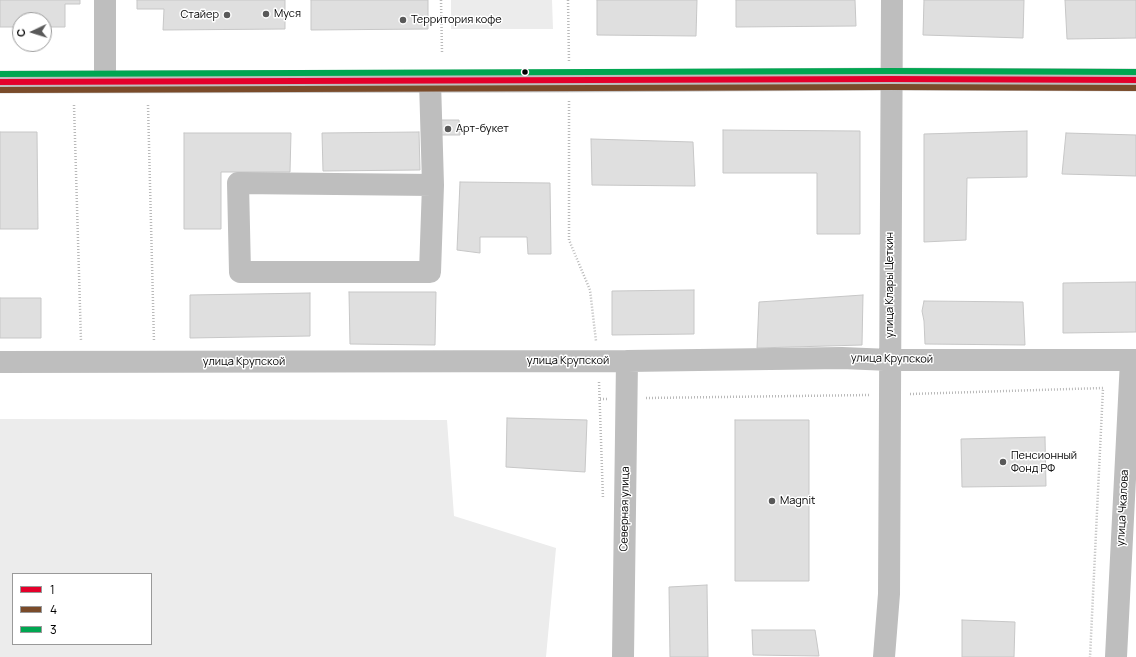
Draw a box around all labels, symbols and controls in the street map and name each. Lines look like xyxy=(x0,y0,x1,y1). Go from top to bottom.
place label: Муся xyxy=(274,7,301,21)
place label: Стайер xyxy=(180,8,219,22)
marker: Муся xyxy=(261,9,271,19)
marker: Стайер xyxy=(222,10,232,20)
north arrow xyxy=(12,12,52,52)
place label: Территория кофе xyxy=(411,13,502,27)
marker: Территория кофе xyxy=(398,15,408,25)
text: С xyxy=(13,28,28,37)
unlabelled marker xyxy=(520,67,530,77)
place label: Арт-букет xyxy=(456,122,509,136)
marker: Арт-букет xyxy=(443,124,453,134)
street label: улица Клары Цеткин xyxy=(883,232,897,338)
street label: улица Крупской xyxy=(851,352,933,366)
street label: улица Крупской xyxy=(527,354,609,368)
street label: улица Крупской xyxy=(203,355,285,369)
place label: Пенсионный Фонд РФ xyxy=(1011,449,1077,475)
marker: Пенсионный Фонд РФ xyxy=(998,457,1008,467)
street label: Северная улица xyxy=(618,466,632,552)
street label: улица Чкалова xyxy=(1114,469,1132,547)
place label: Magnit xyxy=(780,494,815,508)
marker: Magnit xyxy=(767,496,777,506)
legend xyxy=(12,573,152,645)
text: 1 xyxy=(50,581,55,598)
text: 4 xyxy=(50,601,57,618)
text: 3 xyxy=(50,621,57,638)

